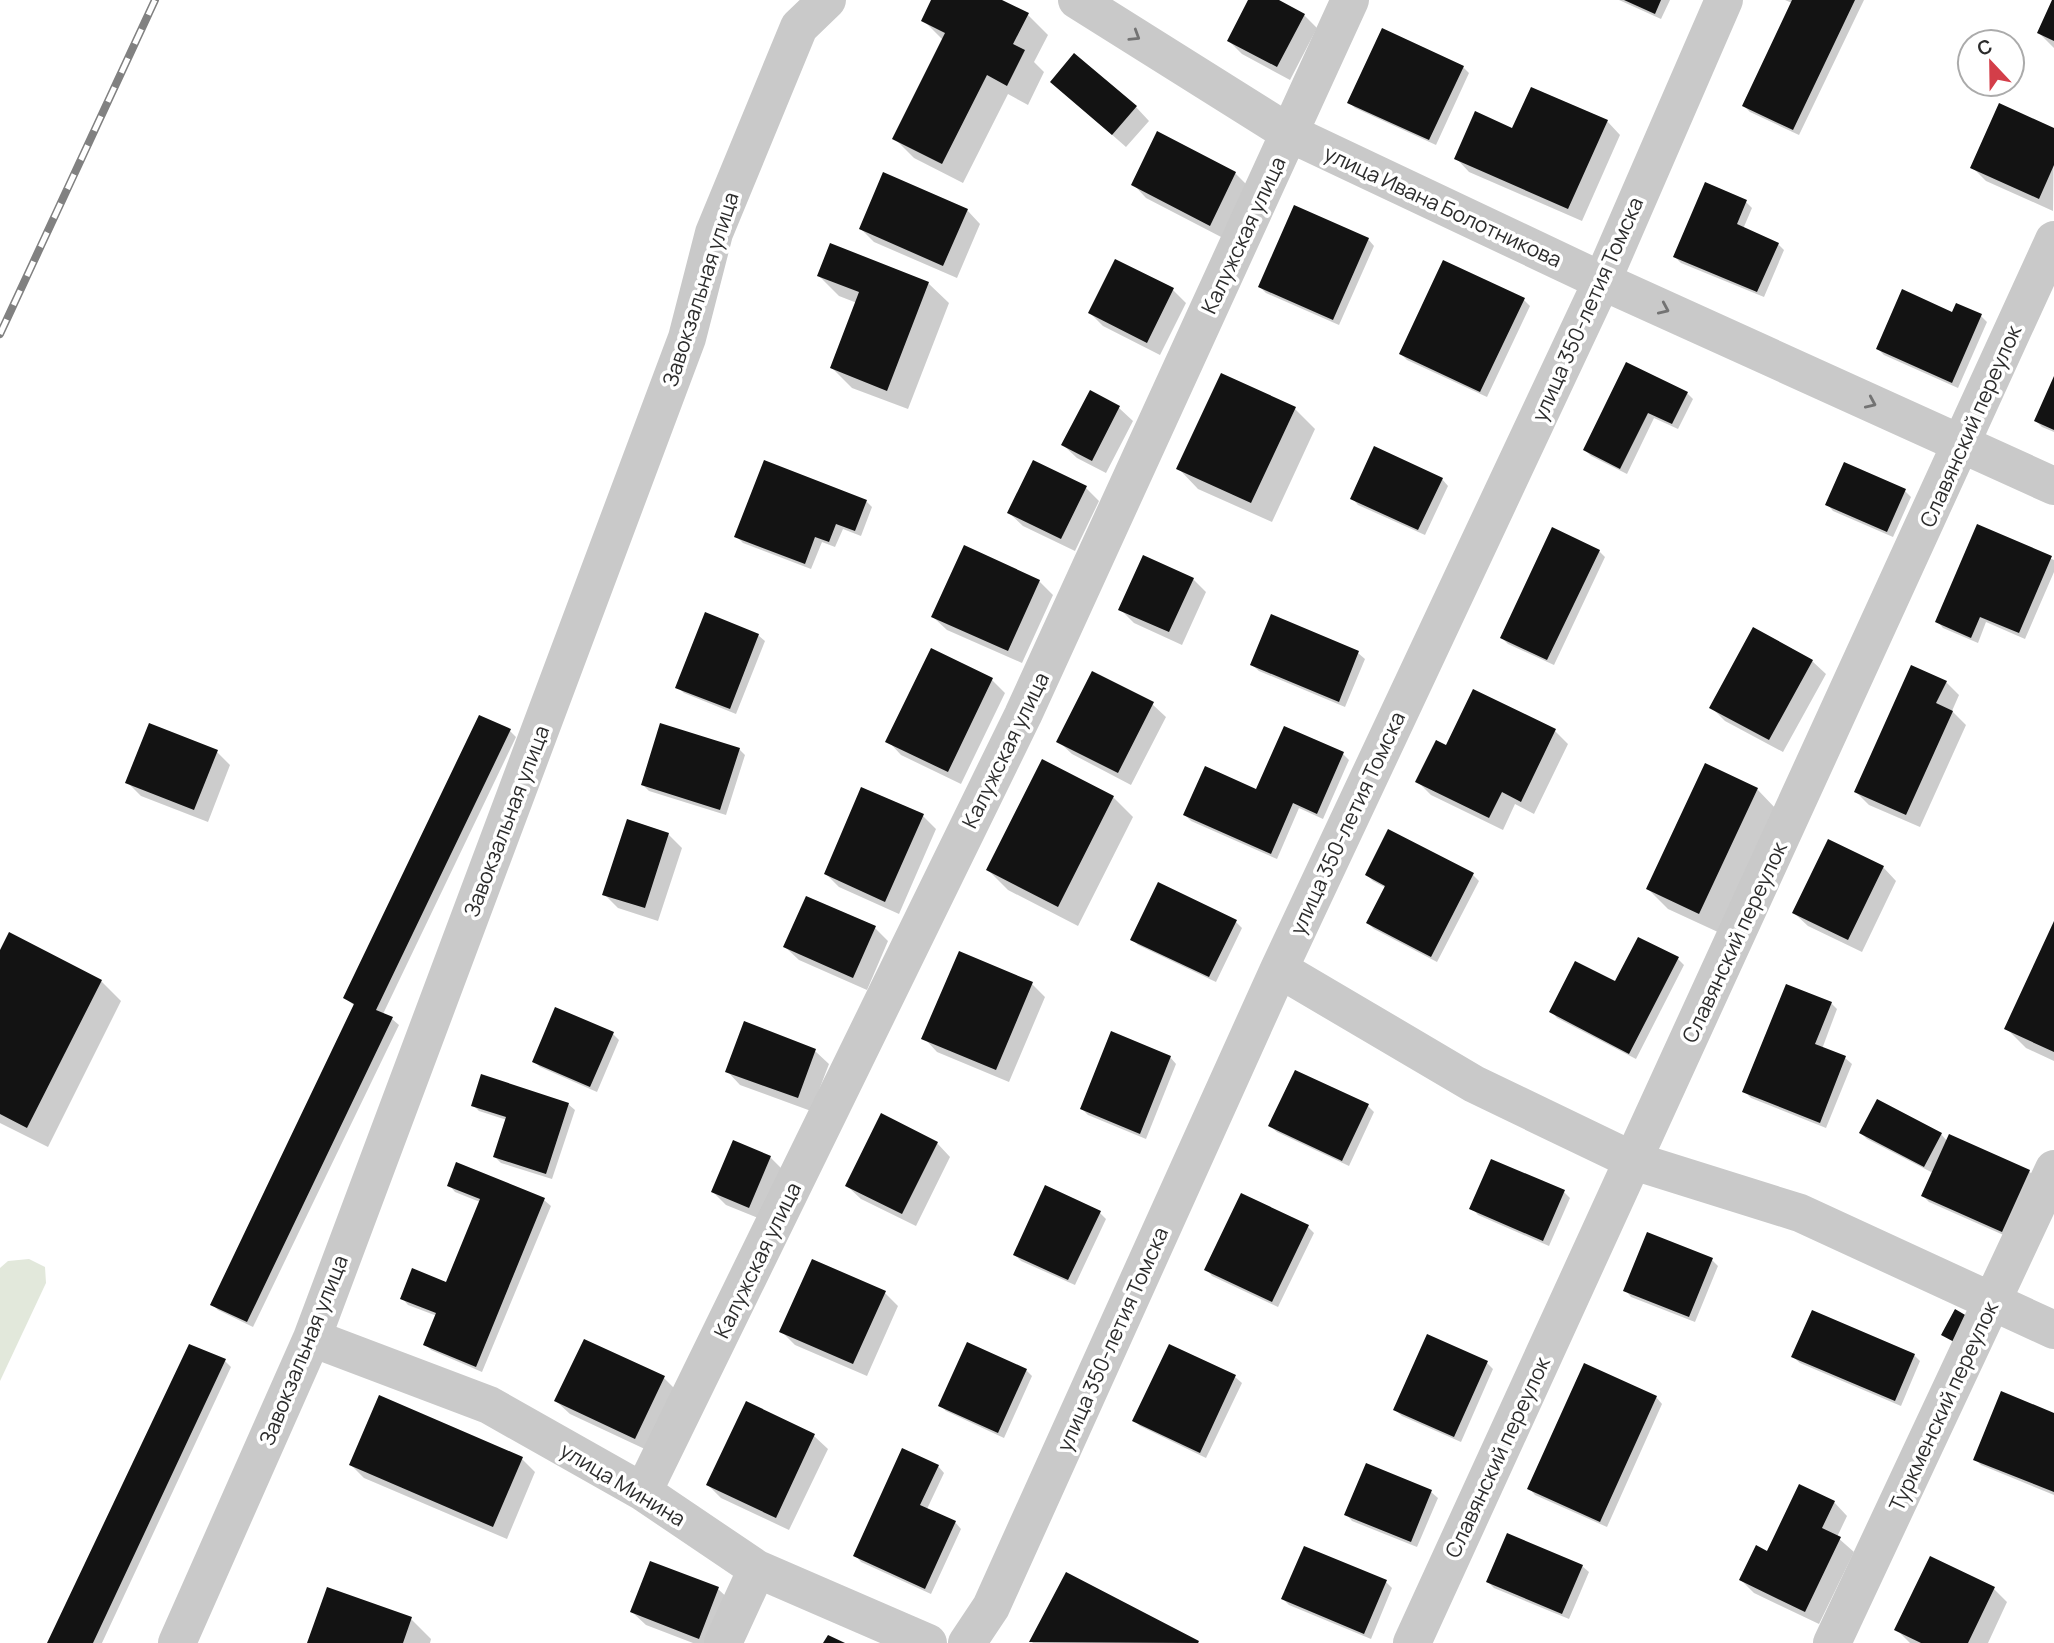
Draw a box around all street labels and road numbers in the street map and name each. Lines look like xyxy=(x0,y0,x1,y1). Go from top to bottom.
street label: улица Ивана Болотникова xyxy=(1320,139,1566,273)
street label: Калужская улица xyxy=(1194,152,1292,318)
street label: Завокзальная улица xyxy=(655,188,745,390)
street label: улица 350-летия Томска xyxy=(1525,192,1649,426)
street label: Славянский переулок xyxy=(1913,320,2027,531)
street label: Калужская улица xyxy=(955,667,1055,833)
street label: улица 350-летия Томска xyxy=(1283,707,1411,939)
street label: Завокзальная улица xyxy=(457,721,555,921)
street label: Славянский переулок xyxy=(1675,837,1793,1047)
street label: Калужская улица xyxy=(707,1177,807,1343)
street label: улица 350-летия Томска xyxy=(1050,1222,1174,1456)
street label: Завокзальная улица xyxy=(252,1251,354,1449)
street label: Туркменский переулок xyxy=(1882,1296,2004,1516)
street label: Славянский переулок xyxy=(1438,1352,1556,1562)
street label: улица Минина xyxy=(555,1436,691,1532)

